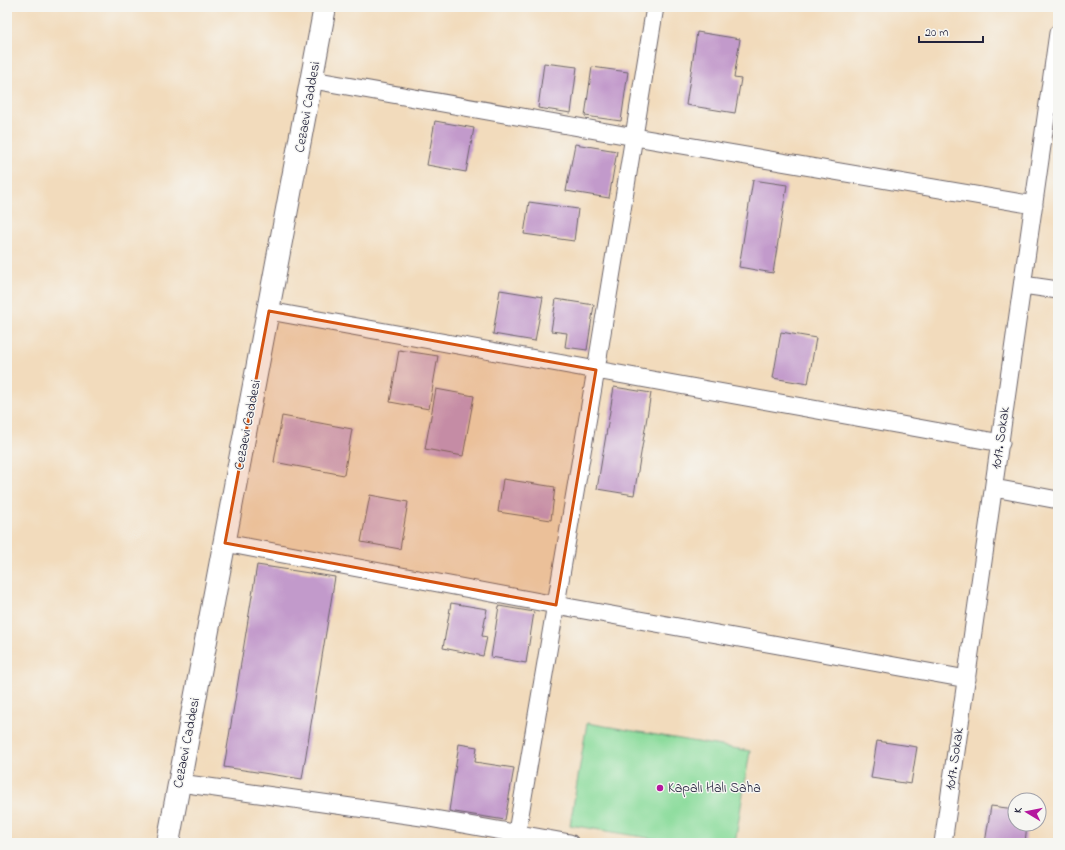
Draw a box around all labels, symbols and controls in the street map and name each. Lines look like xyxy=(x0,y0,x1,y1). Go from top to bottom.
scale bar xyxy=(919,18,983,44)
text: 20 m xyxy=(925,24,948,42)
street label: Cezaevi Caddesi xyxy=(290,60,326,154)
street label: Cezaevi Caddesi xyxy=(229,378,267,472)
street label: 1017. Sokak xyxy=(986,405,1016,471)
street label: Cezaevi Caddesi xyxy=(168,696,206,790)
street label: 1017. Sokak xyxy=(940,726,970,792)
place label: Kapalı Halı Saha xyxy=(668,778,761,799)
marker: Kapalı Halı Saha xyxy=(655,783,665,793)
north arrow xyxy=(1007,792,1047,832)
text: K xyxy=(1010,806,1027,814)

